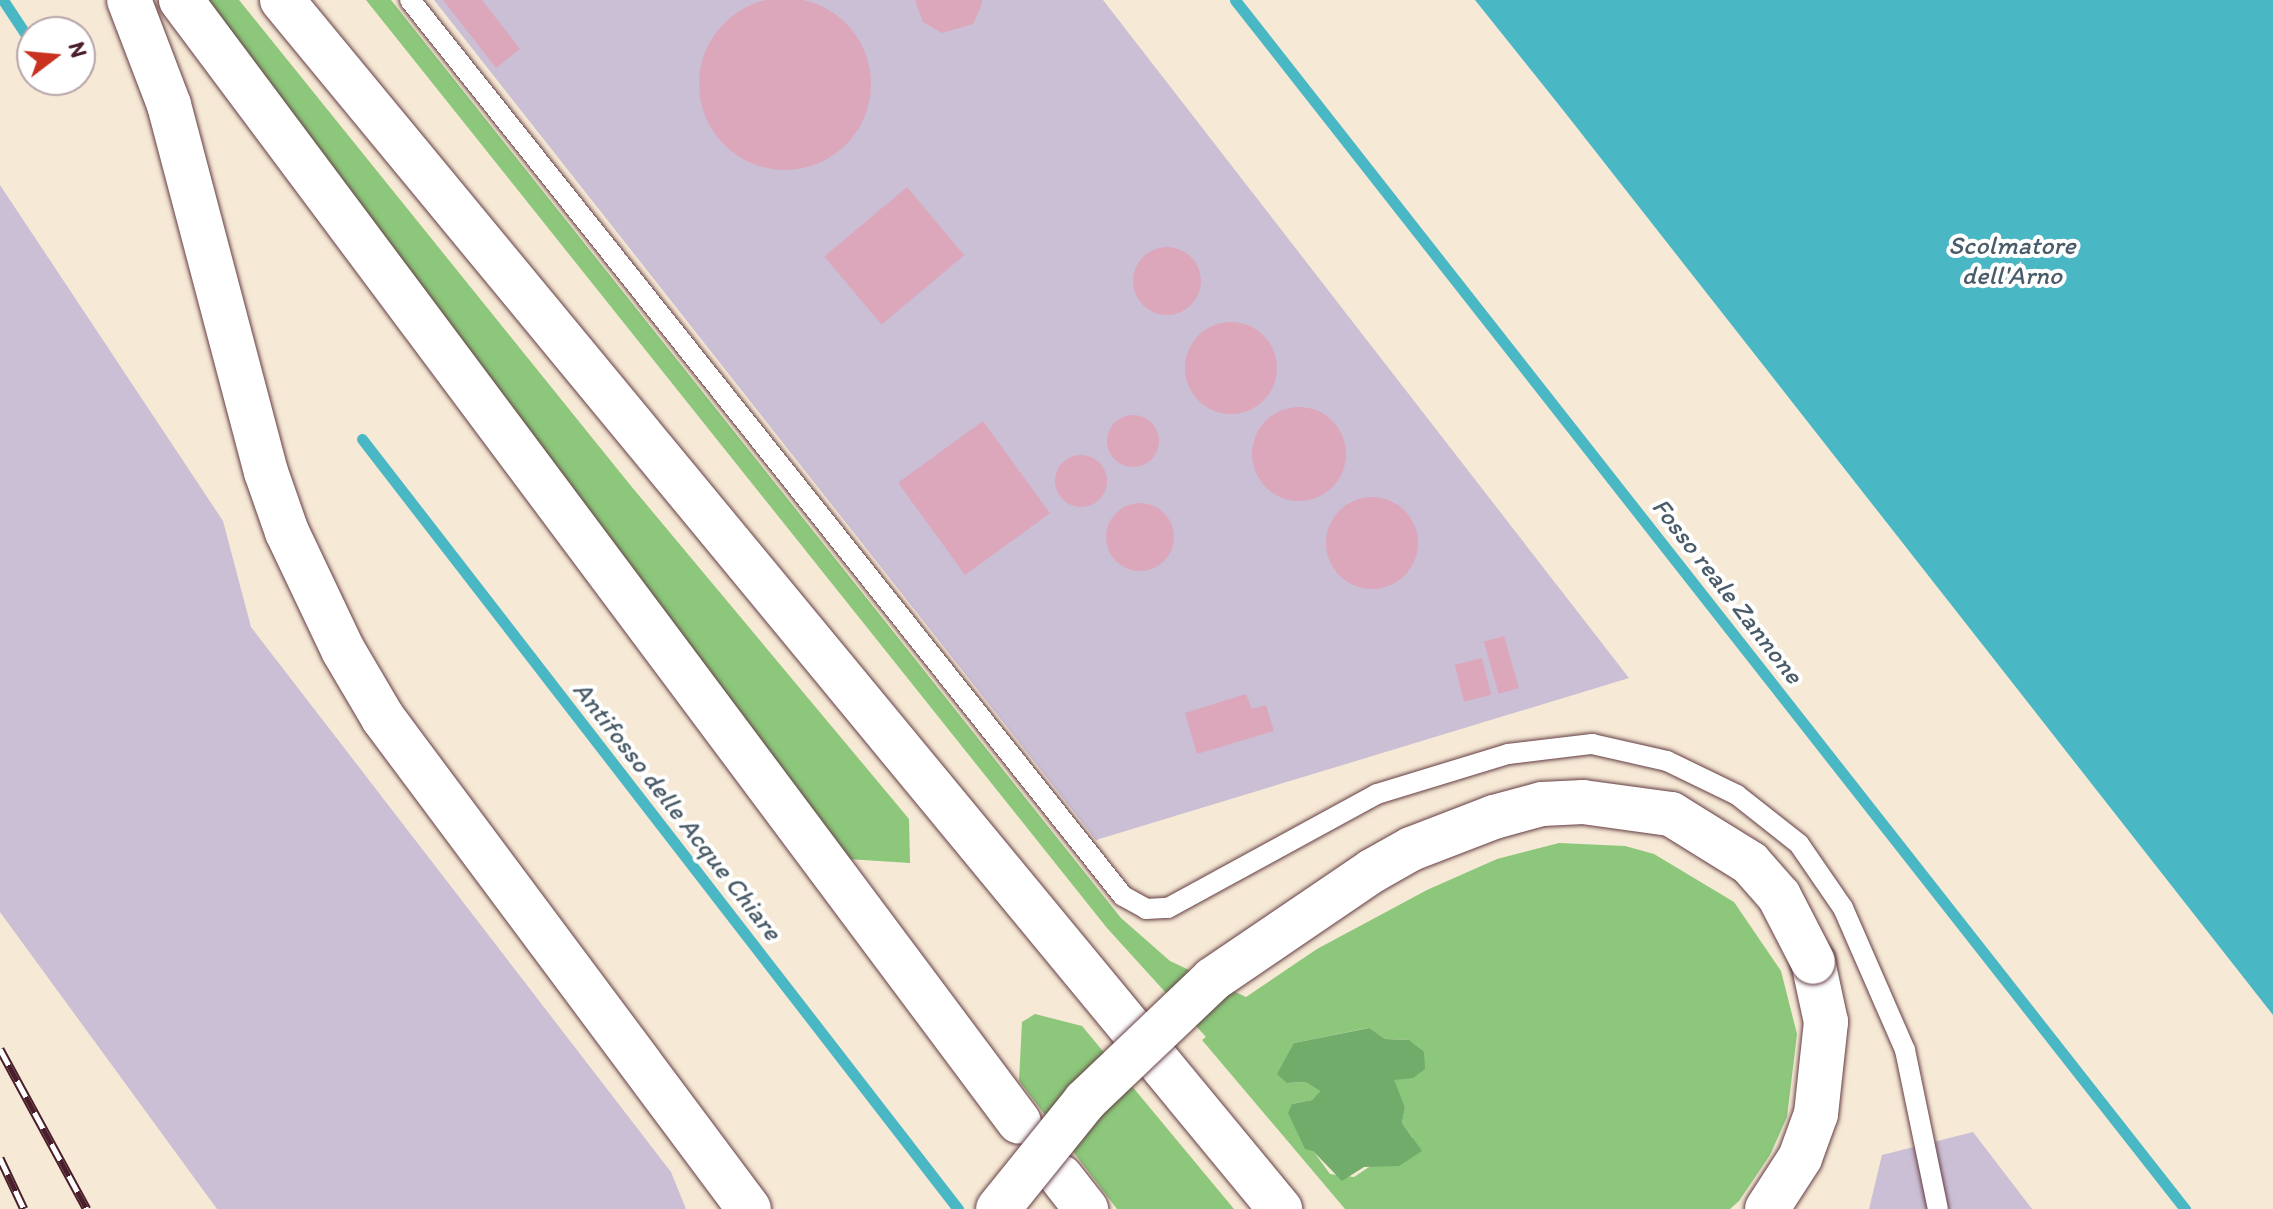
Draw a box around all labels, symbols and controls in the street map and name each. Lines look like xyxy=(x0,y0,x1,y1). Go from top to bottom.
north arrow xyxy=(16,16,96,96)
text: N xyxy=(63,39,93,61)
water label: Scolmatore dell'Arno xyxy=(1948,230,2076,292)
water label: Fosso reale Zannone xyxy=(1645,492,1809,690)
water label: Antifosso delle Acque Chiare xyxy=(566,675,788,947)

